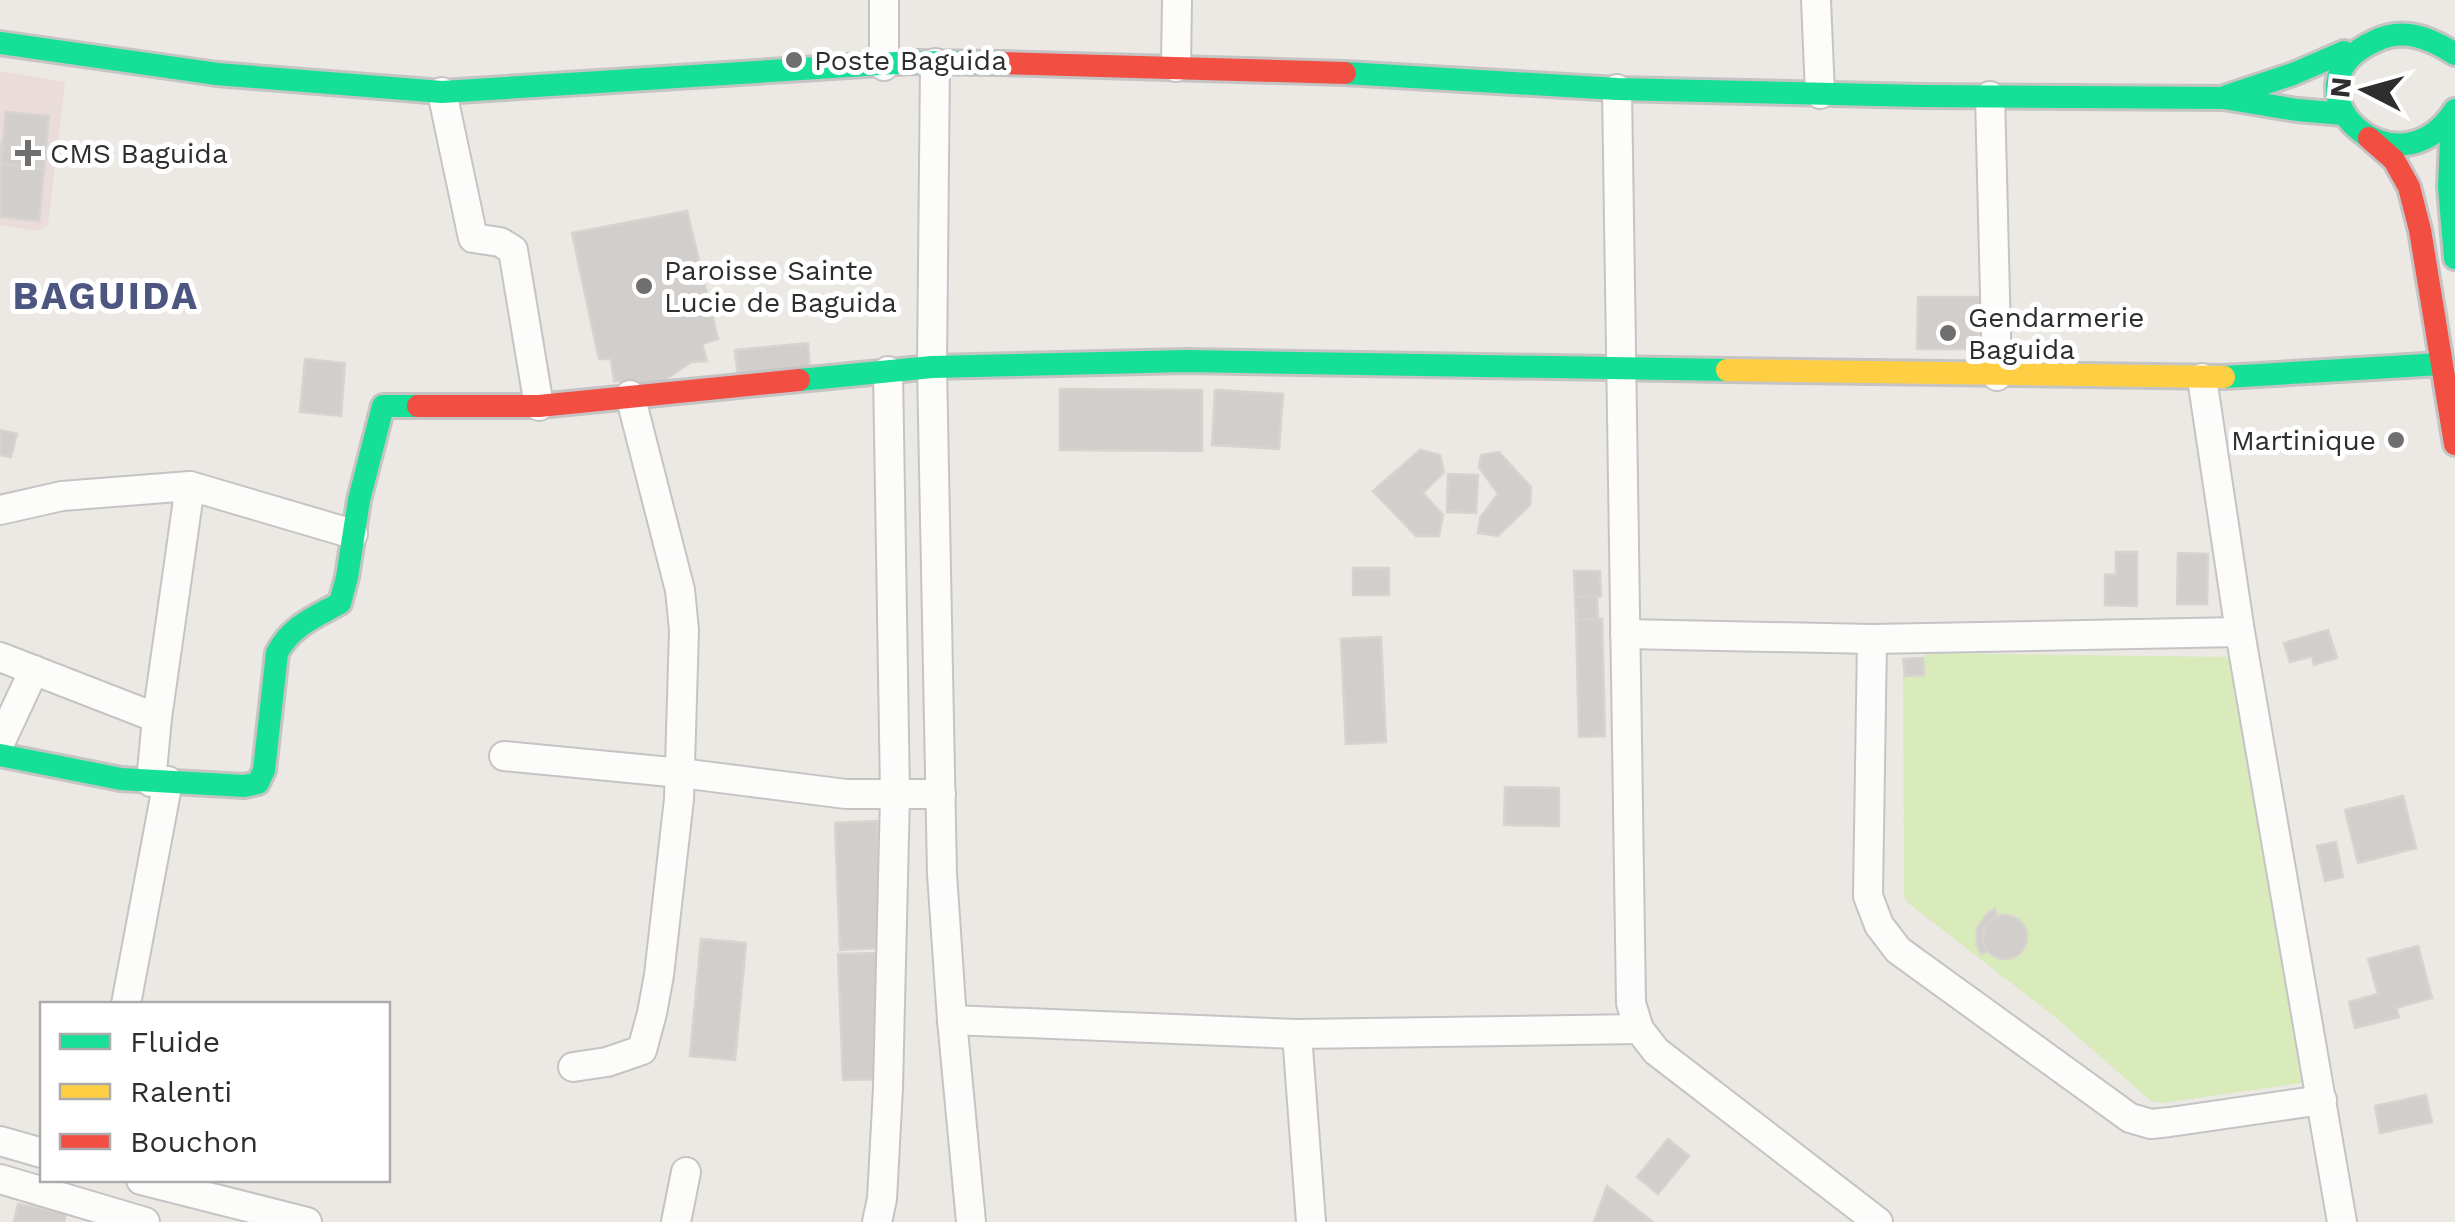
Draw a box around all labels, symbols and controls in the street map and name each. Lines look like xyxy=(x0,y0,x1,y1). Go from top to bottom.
north arrow xyxy=(2315,40,2415,140)
place label: Poste Baguida xyxy=(814,44,1007,77)
marker: Poste Baguida xyxy=(783,49,805,71)
text: N xyxy=(2323,75,2358,99)
place label: CMS Baguida xyxy=(50,137,228,170)
marker: CMS Baguida xyxy=(15,140,41,166)
place label: Paroisse Sainte Lucie de Baguida xyxy=(664,254,897,319)
district label: BAGUIDA xyxy=(13,274,199,318)
marker: Paroisse Sainte Lucie de Baguida xyxy=(633,275,655,297)
place label: Gendarmerie Baguida xyxy=(1968,301,2144,366)
marker: Gendarmerie Baguida xyxy=(1937,322,1959,344)
place label: Martinique xyxy=(2231,424,2376,457)
marker: Martinique xyxy=(2385,429,2407,451)
legend xyxy=(40,1002,390,1182)
text: Fluide xyxy=(130,1024,220,1059)
text: Ralenti xyxy=(130,1074,232,1109)
text: Bouchon xyxy=(130,1124,258,1159)

